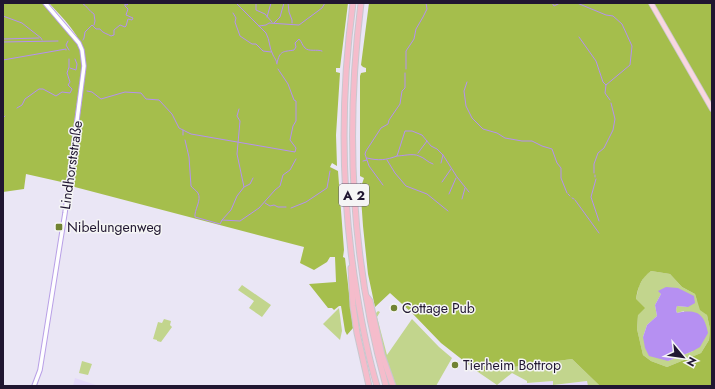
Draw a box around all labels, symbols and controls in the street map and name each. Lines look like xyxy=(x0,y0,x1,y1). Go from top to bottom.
street label: Lindhorststraße xyxy=(55,119,87,211)
road number: A 2 xyxy=(339,184,369,206)
place label: Nibelungenweg xyxy=(67,217,162,237)
marker: Nibelungenweg xyxy=(54,222,64,232)
place label: Cottage Pub xyxy=(402,298,475,318)
marker: Cottage Pub xyxy=(389,303,399,313)
north arrow xyxy=(663,337,703,377)
text: N xyxy=(683,354,701,370)
place label: Tierheim Bottrop xyxy=(463,355,561,375)
marker: Tierheim Bottrop xyxy=(450,360,460,370)

